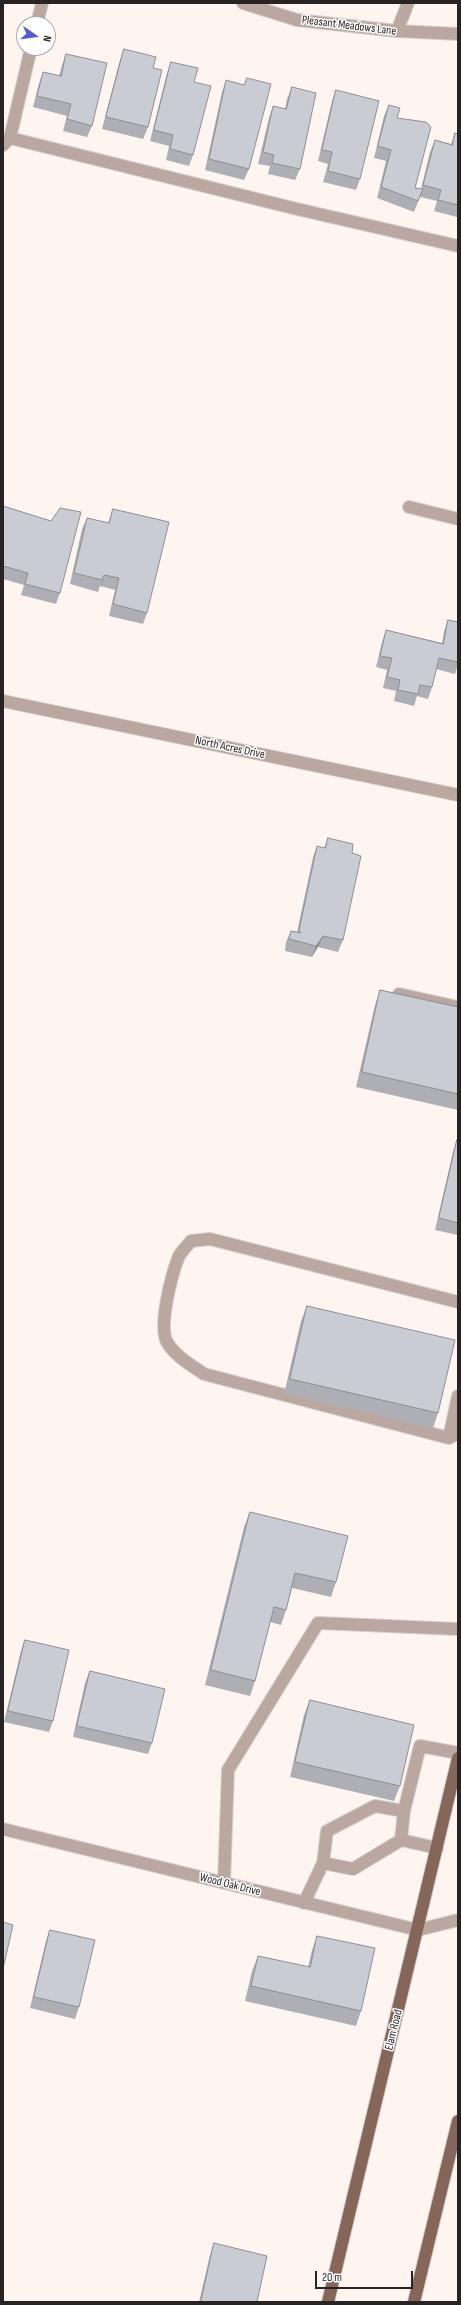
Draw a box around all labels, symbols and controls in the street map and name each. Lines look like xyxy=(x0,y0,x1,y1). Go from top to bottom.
street label: Pleasant Meadows Lane xyxy=(301,13,397,39)
north arrow xyxy=(16,16,56,56)
text: N xyxy=(40,34,54,43)
street label: North Acres Drive xyxy=(194,734,266,762)
street label: Wood Oak Drive xyxy=(198,1870,262,1900)
street label: Elam Road xyxy=(382,2008,406,2052)
scale bar xyxy=(317,2263,415,2289)
text: 20 m xyxy=(322,2270,342,2285)

